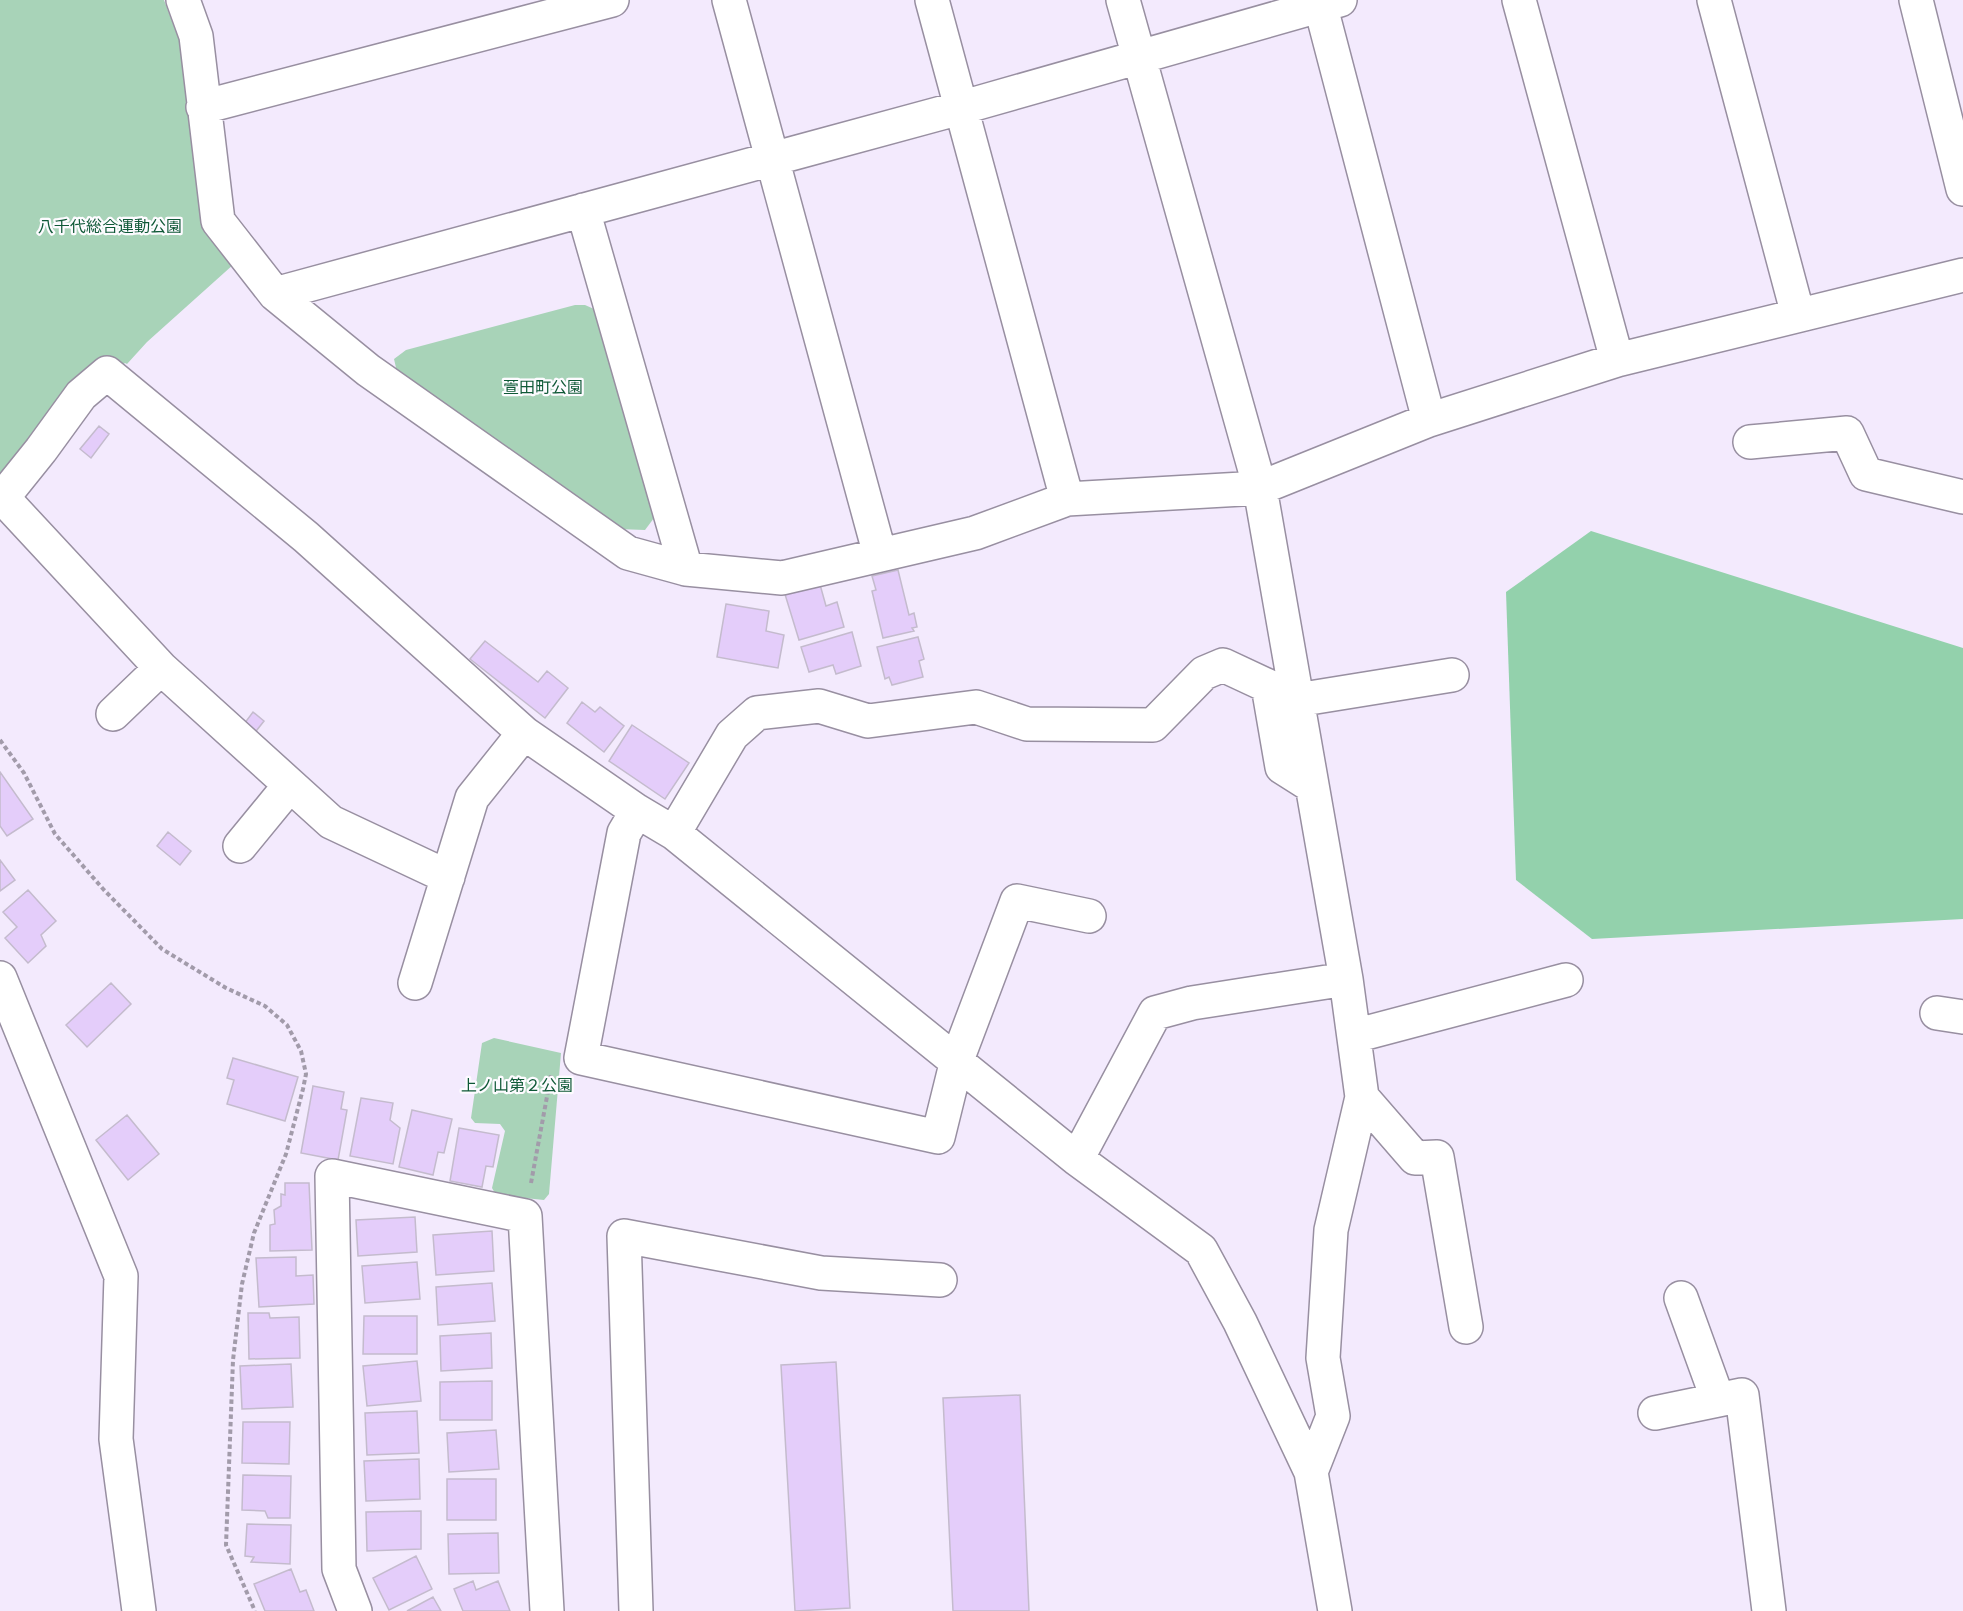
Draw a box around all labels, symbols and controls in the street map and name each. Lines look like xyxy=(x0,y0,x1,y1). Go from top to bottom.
park label: 八千代総合運動公園 xyxy=(38,216,182,236)
park label: 萱田町公園 xyxy=(503,377,583,397)
park label: 上ノ山第２公園 xyxy=(461,1075,573,1095)

